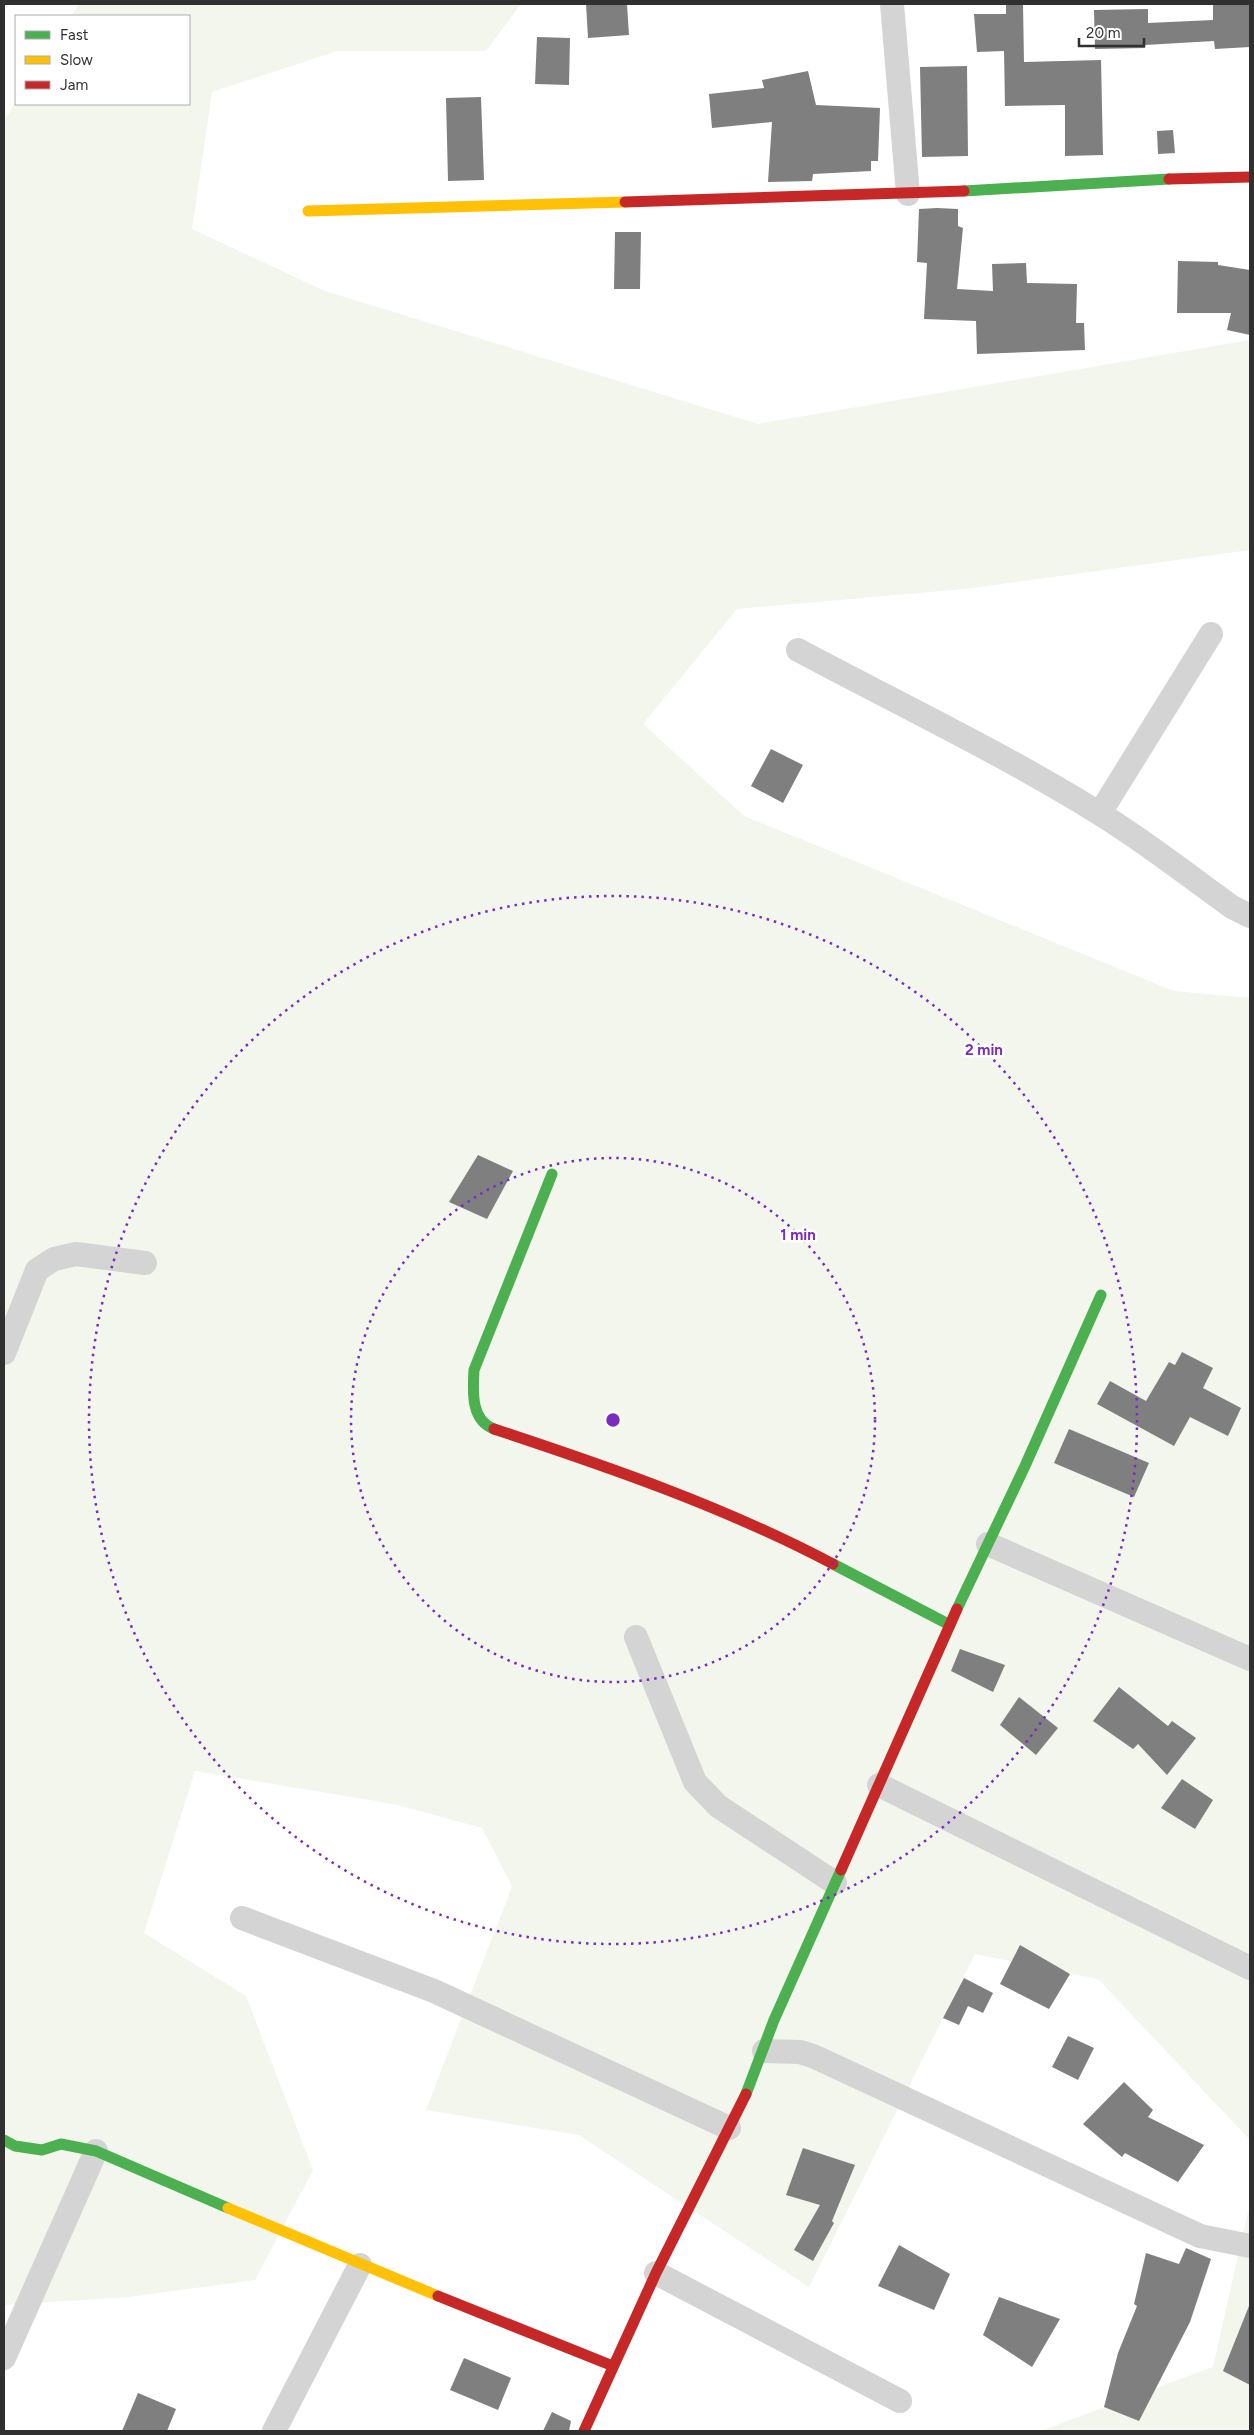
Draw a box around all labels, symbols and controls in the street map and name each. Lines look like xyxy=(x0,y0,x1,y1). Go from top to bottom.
legend xyxy=(15,15,190,105)
scale bar xyxy=(1079,15,1144,47)
text: 20 m xyxy=(1086,24,1120,42)
text: Fast xyxy=(60,26,89,44)
text: Slow xyxy=(60,51,93,69)
text: Jam xyxy=(60,76,88,94)
text: 2 min xyxy=(965,1041,1003,1059)
text: 1 min xyxy=(780,1226,816,1244)
centre of rings xyxy=(604,1411,622,1429)

